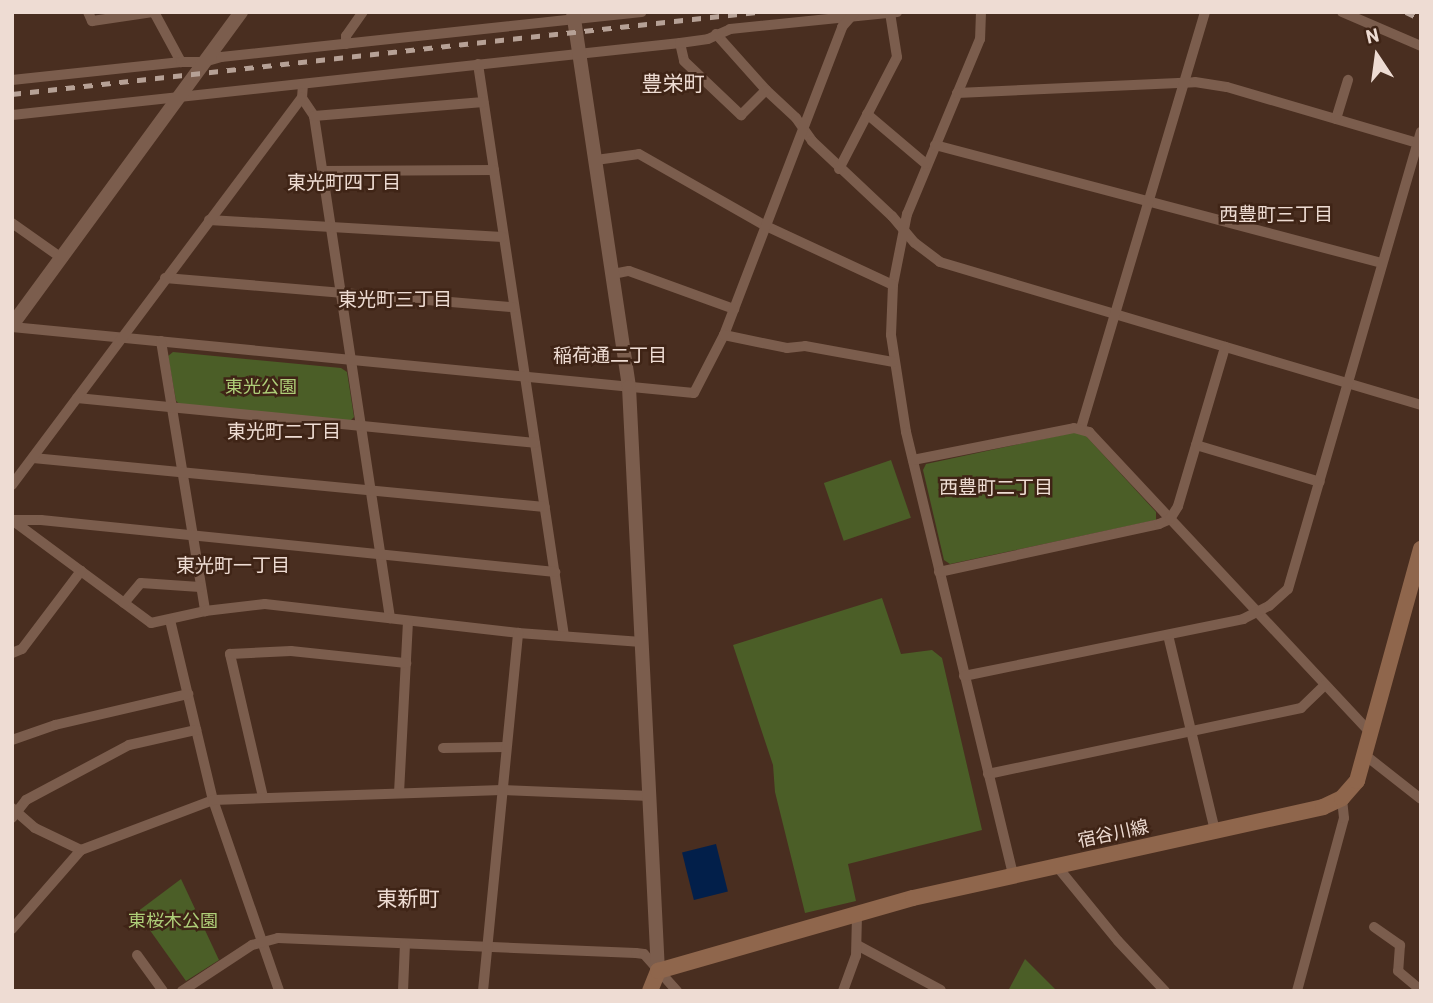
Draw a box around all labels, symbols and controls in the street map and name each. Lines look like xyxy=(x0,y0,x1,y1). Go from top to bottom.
north arrow xyxy=(1342,21,1412,91)
text: N xyxy=(1363,22,1381,48)
district label: 豊栄町 xyxy=(642,70,704,96)
district label: 東光町四丁目 xyxy=(287,171,401,193)
district label: 西豊町三丁目 xyxy=(1219,203,1333,225)
district label: 東光町三丁目 xyxy=(338,288,452,310)
district label: 稲荷通二丁目 xyxy=(553,344,667,366)
park label: 東光公園 xyxy=(225,375,297,397)
district label: 東光町二丁目 xyxy=(227,420,341,442)
district label: 西豊町二丁目 xyxy=(939,476,1053,498)
district label: 東光町一丁目 xyxy=(176,554,290,576)
street label: 宿谷川線 xyxy=(1076,815,1150,851)
district label: 東新町 xyxy=(377,885,439,911)
park label: 東桜木公園 xyxy=(128,909,218,931)

